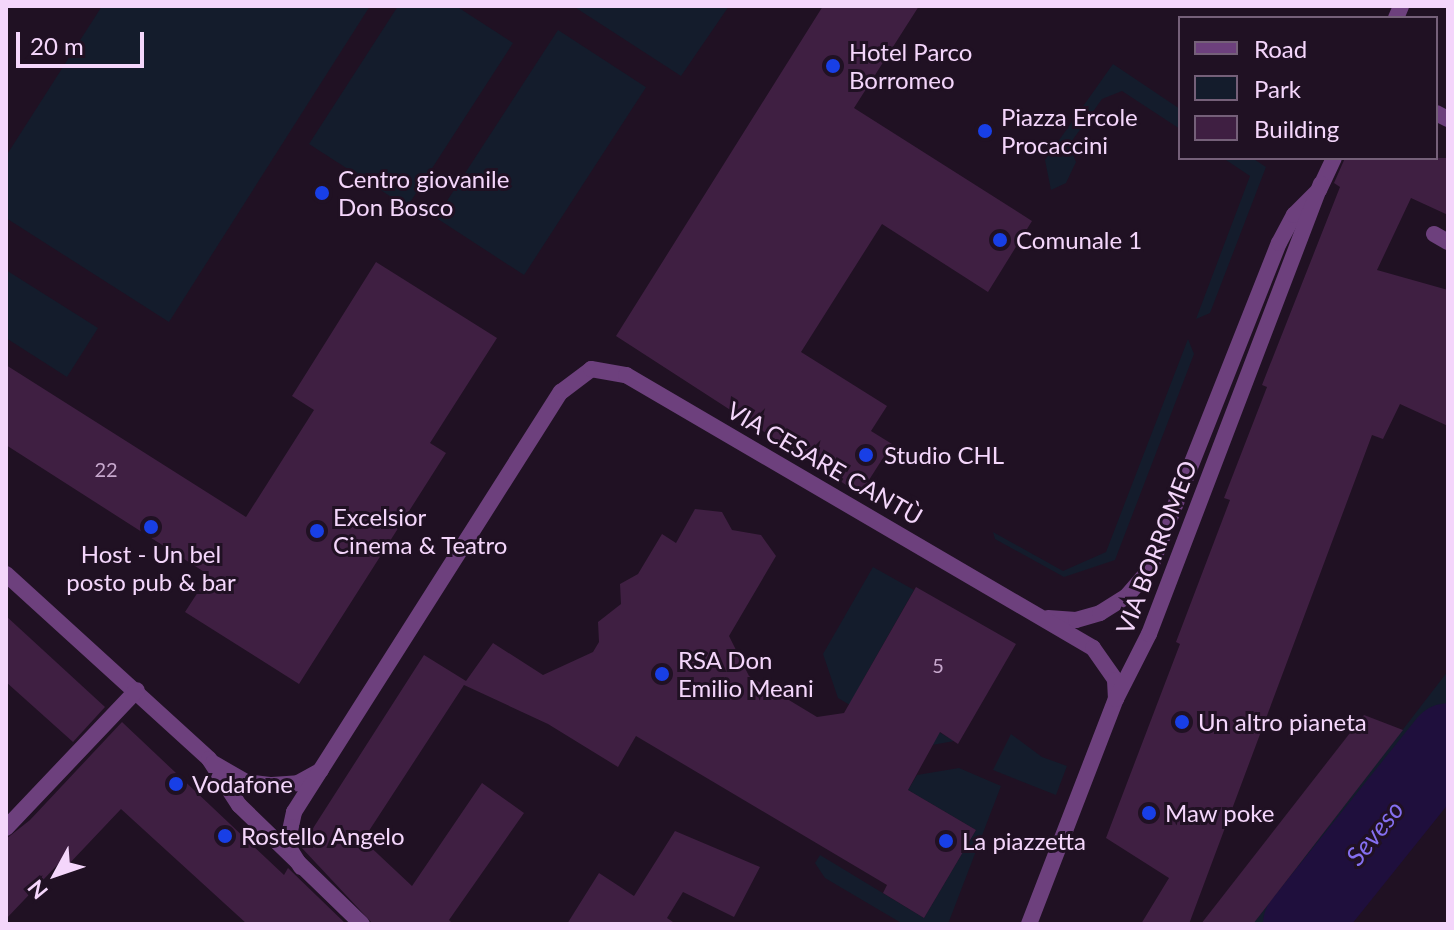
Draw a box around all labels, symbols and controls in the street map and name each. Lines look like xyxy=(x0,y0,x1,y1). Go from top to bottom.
scale bar xyxy=(20,16,148,66)
legend xyxy=(1178,16,1438,160)
text: 20 m xyxy=(30,31,84,60)
text: Road xyxy=(1254,34,1307,63)
place label: Hotel Parco Borromeo xyxy=(849,38,972,94)
marker: Hotel Parco Borromeo xyxy=(824,57,842,75)
text: Park xyxy=(1254,74,1301,103)
place label: Piazza Ercole Procaccini xyxy=(1001,103,1138,159)
text: Building xyxy=(1254,114,1339,143)
marker: Piazza Ercole Procaccini xyxy=(976,122,994,140)
place label: Centro giovanile Don Bosco xyxy=(338,165,509,221)
marker: Centro giovanile Don Bosco xyxy=(313,184,331,202)
place label: Comunale 1 xyxy=(1016,226,1142,254)
marker: Comunale 1 xyxy=(991,231,1009,249)
street label: VIA CESARE CANTÙ xyxy=(722,395,928,531)
place label: Studio CHL xyxy=(884,441,1004,469)
marker: Studio CHL xyxy=(855,444,877,466)
street label: VIA BORROMEO xyxy=(1110,456,1202,638)
house number: 22 xyxy=(94,457,118,481)
place label: Excelsior Cinema & Teatro xyxy=(333,503,508,559)
marker: Host - Un bel posto pub & bar xyxy=(142,518,160,536)
marker: Excelsior Cinema & Teatro xyxy=(308,522,326,540)
place label: Host - Un bel posto pub & bar xyxy=(66,540,236,596)
place label: RSA Don Emilio Meani xyxy=(678,646,814,702)
house number: 5 xyxy=(932,653,944,677)
marker: RSA Don Emilio Meani xyxy=(653,665,671,683)
place label: Un altro pianeta xyxy=(1198,708,1367,736)
marker: Un altro pianeta xyxy=(1173,713,1191,731)
place label: Vodafone xyxy=(192,770,293,798)
marker: Vodafone xyxy=(167,775,185,793)
water label: Seveso xyxy=(1340,795,1410,871)
place label: Maw poke xyxy=(1165,799,1275,827)
marker: Maw poke xyxy=(1140,804,1158,822)
place label: Rostello Angelo xyxy=(241,822,405,850)
marker: Rostello Angelo xyxy=(216,827,234,845)
place label: La piazzetta xyxy=(962,827,1086,855)
marker: La piazzetta xyxy=(937,832,955,850)
north arrow xyxy=(16,834,96,914)
text: N xyxy=(21,875,53,905)

